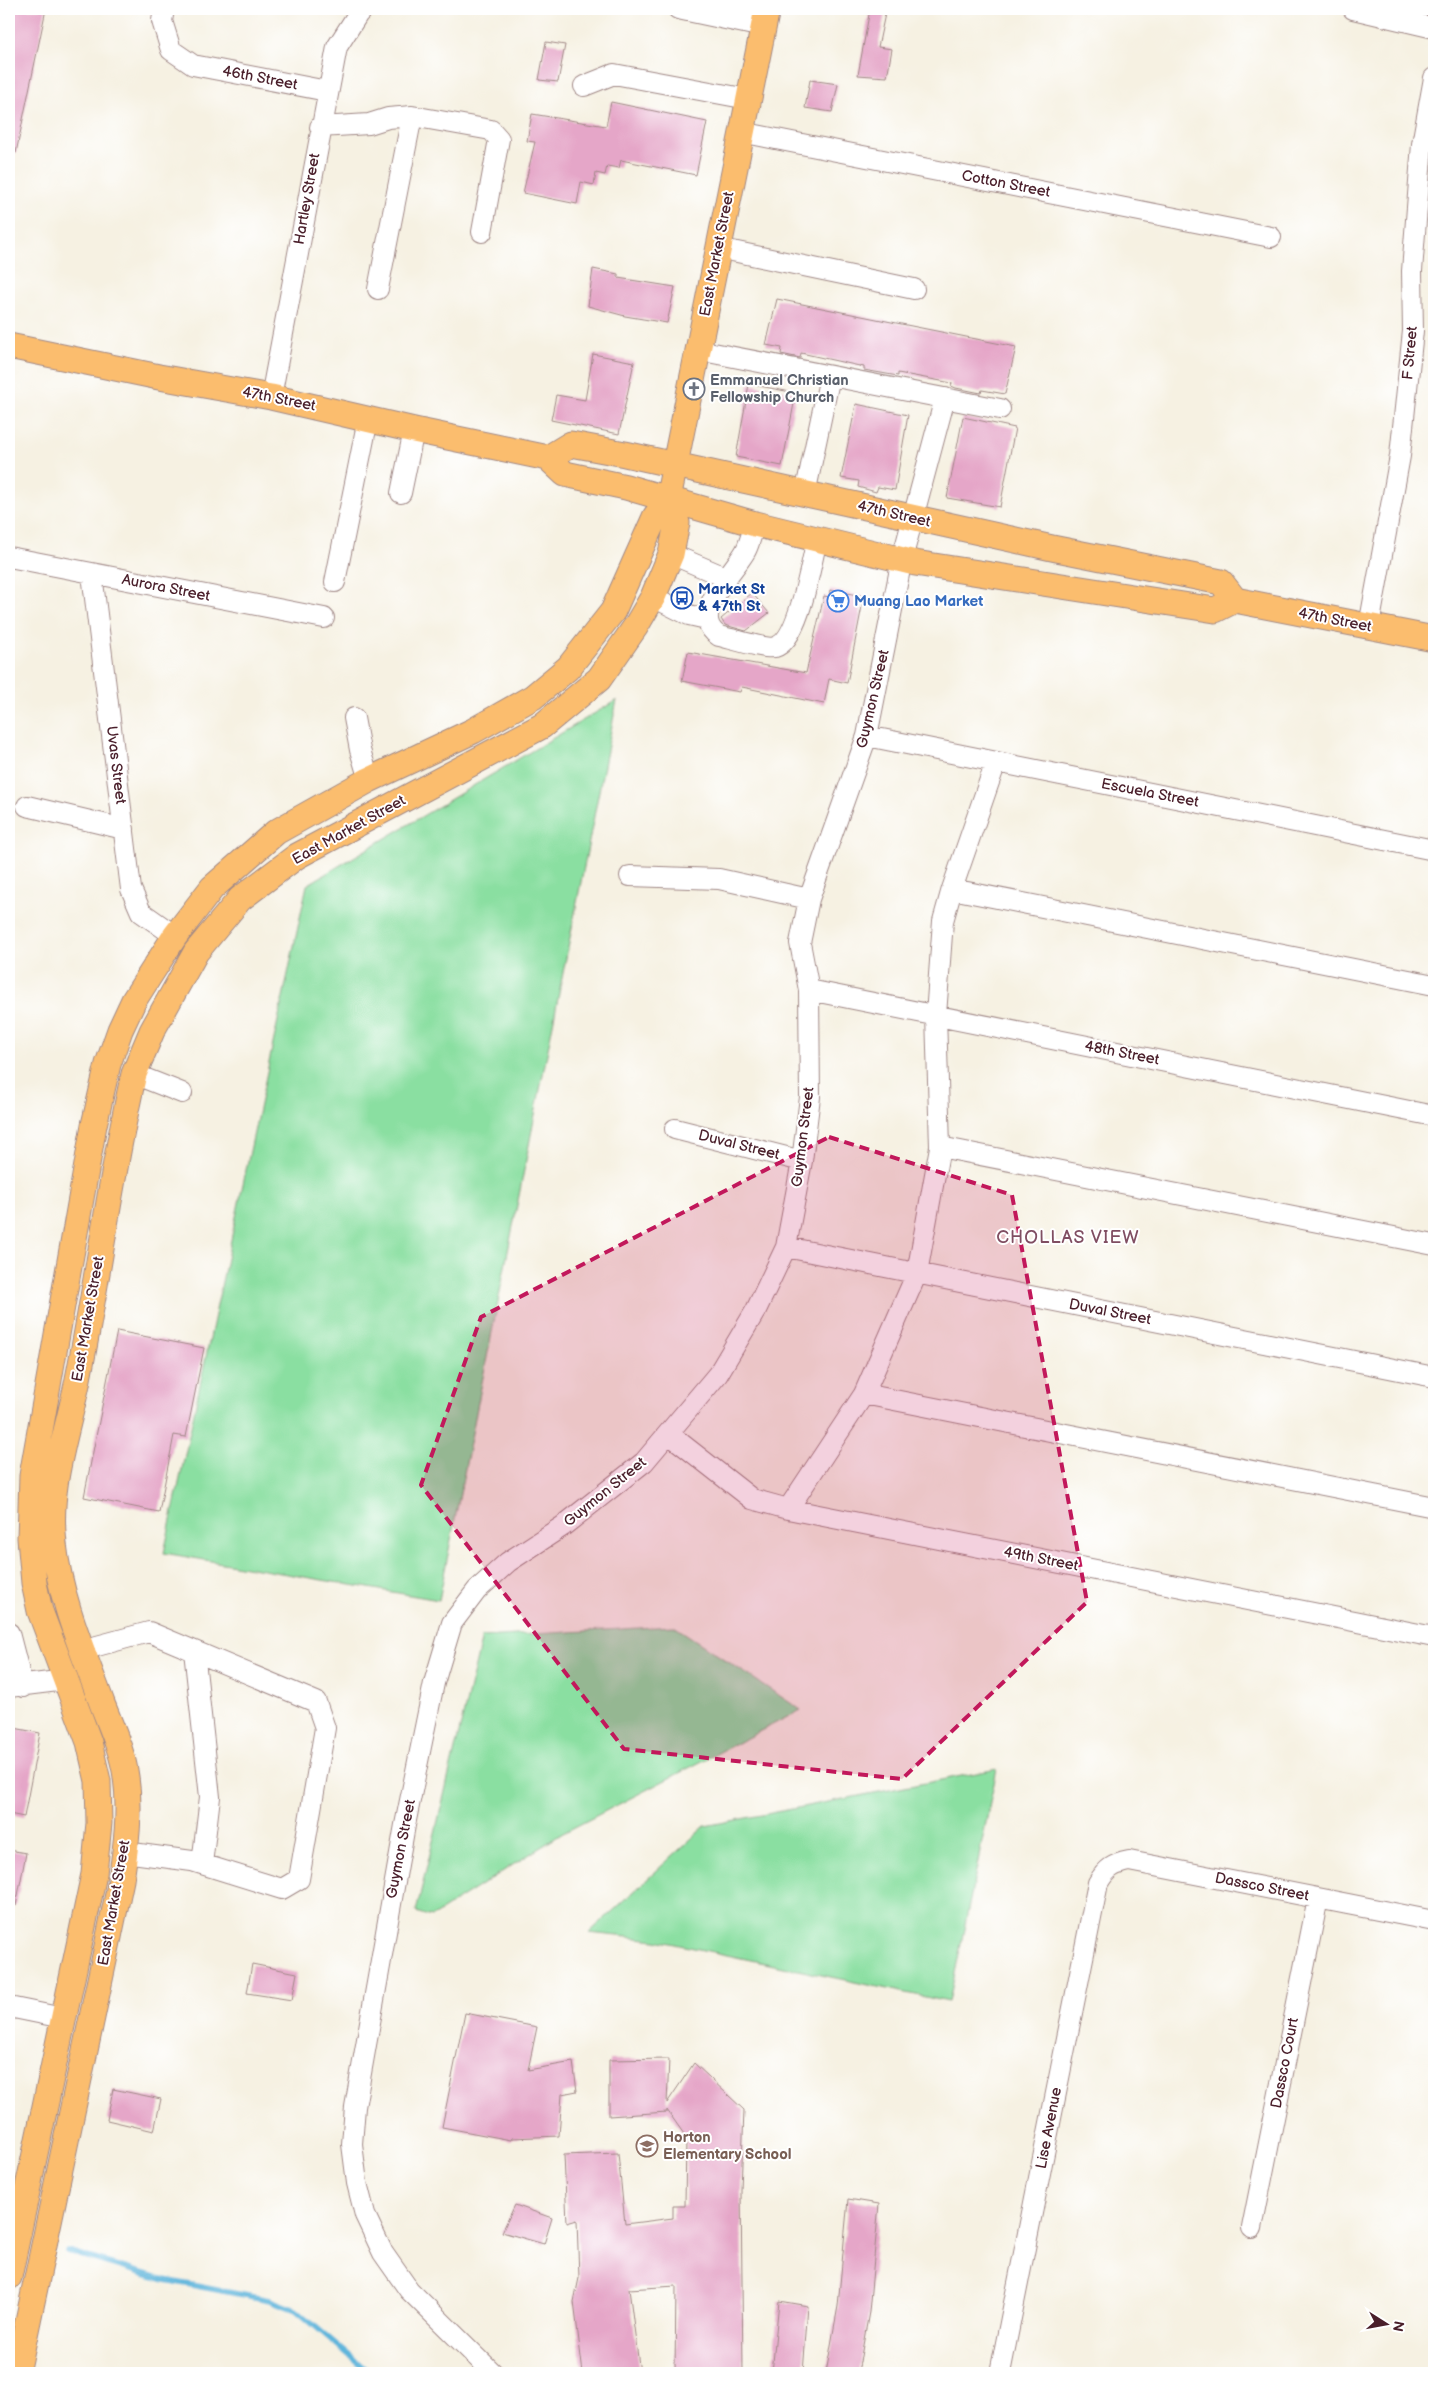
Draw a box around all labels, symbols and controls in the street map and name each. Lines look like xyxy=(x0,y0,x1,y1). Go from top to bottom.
street label: 46th Street xyxy=(221,61,300,95)
street label: Hartley Street xyxy=(290,151,324,246)
street label: Cotton Street xyxy=(960,166,1052,202)
street label: East Market Street xyxy=(696,190,739,318)
street label: F Street xyxy=(1398,325,1422,381)
place label: Emmanuel Christian Fellowship Church xyxy=(710,371,849,407)
church icon: Emmanuel Christian Fellowship Church xyxy=(682,377,706,401)
street label: 47th Street xyxy=(241,383,318,415)
street label: 47th Street xyxy=(856,496,933,532)
street label: Aurora Street xyxy=(120,570,212,606)
place label: Market St & 47th St xyxy=(698,580,765,616)
bus stop icon: Market St & 47th St xyxy=(670,586,694,610)
supermarket icon: Muang Lao Market xyxy=(826,589,850,613)
place label: Muang Lao Market xyxy=(854,592,983,611)
street label: 47th Street xyxy=(1297,604,1374,636)
street label: Guymon Street xyxy=(852,647,894,750)
street label: Uvas Street xyxy=(102,725,130,806)
street label: Escuela Street xyxy=(1099,774,1201,812)
street label: East Market Street xyxy=(289,791,409,869)
street label: 48th Street xyxy=(1083,1036,1161,1070)
street label: Guymon Street xyxy=(787,1085,819,1188)
street label: Duval Street xyxy=(696,1126,782,1164)
district label: CHOLLAS VIEW xyxy=(996,1227,1140,1248)
street label: East Market Street xyxy=(68,1255,108,1383)
street label: Duval Street xyxy=(1067,1295,1153,1329)
street label: Guymon Street xyxy=(560,1453,650,1531)
street label: 49th Street xyxy=(1002,1542,1080,1576)
street label: Guymon Street xyxy=(382,1797,420,1900)
street label: East Market Street xyxy=(94,1839,134,1967)
street label: Dassco Street xyxy=(1213,1869,1311,1906)
street label: Dassco Court xyxy=(1267,2016,1303,2110)
street label: Lise Avenue xyxy=(1032,2085,1066,2170)
place label: Horton Elementary School xyxy=(663,2128,791,2164)
school or university icon: Horton Elementary School xyxy=(635,2134,659,2158)
north arrow xyxy=(1360,2300,1410,2350)
text: N xyxy=(1389,2320,1408,2333)

